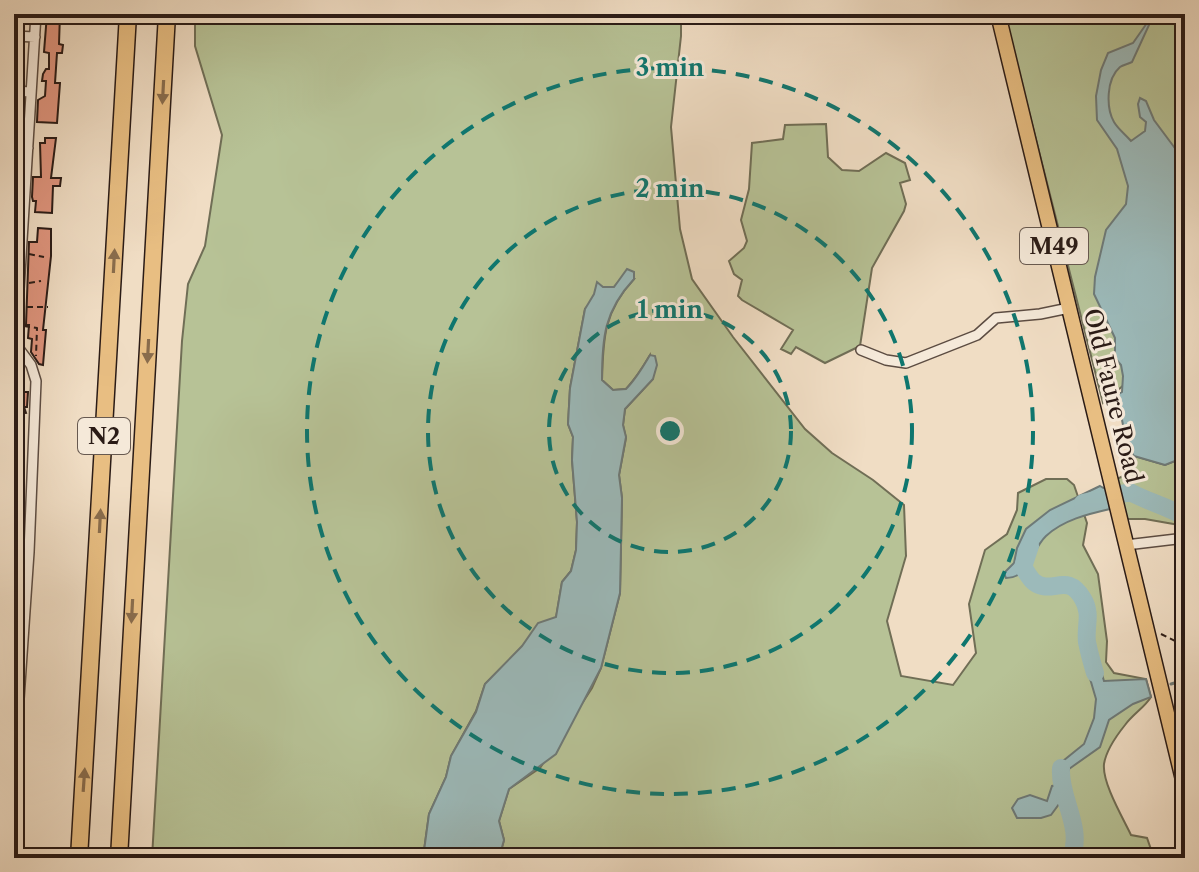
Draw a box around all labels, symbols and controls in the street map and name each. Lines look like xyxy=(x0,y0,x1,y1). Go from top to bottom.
text: 3 min xyxy=(636,53,705,82)
one-way arrow xyxy=(156,80,169,105)
text: 2 min xyxy=(635,174,705,203)
road number: M49 xyxy=(1020,228,1088,264)
one-way arrow xyxy=(108,248,121,273)
text: 1 min xyxy=(637,295,703,324)
street label: Old Faure Road xyxy=(1078,305,1149,487)
one-way arrow xyxy=(141,339,154,364)
centre of rings xyxy=(656,417,684,445)
road number: N2 xyxy=(78,418,130,454)
one-way arrow xyxy=(93,508,106,533)
one-way arrow xyxy=(126,599,139,624)
one-way arrow xyxy=(78,767,91,792)

